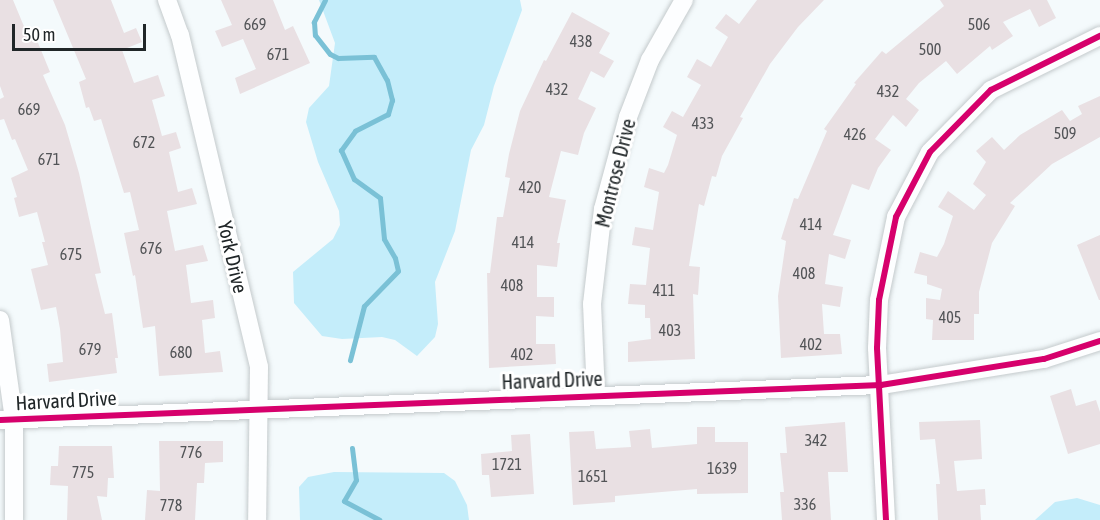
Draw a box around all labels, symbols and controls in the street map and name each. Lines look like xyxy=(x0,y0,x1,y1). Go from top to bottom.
scale bar xyxy=(15,12,148,50)
house number: 669 xyxy=(244,14,266,34)
house number: 506 xyxy=(968,14,990,34)
text: 50 m xyxy=(23,24,55,45)
house number: 438 xyxy=(570,31,592,51)
house number: 500 xyxy=(919,39,941,59)
house number: 671 xyxy=(267,44,289,64)
house number: 432 xyxy=(546,79,568,99)
house number: 432 xyxy=(877,81,899,101)
house number: 669 xyxy=(18,99,40,119)
house number: 433 xyxy=(692,113,714,133)
street label: Montrose Drive xyxy=(590,116,640,230)
house number: 509 xyxy=(1054,123,1076,143)
house number: 426 xyxy=(844,124,866,144)
house number: 672 xyxy=(133,132,155,152)
house number: 671 xyxy=(38,149,60,169)
house number: 420 xyxy=(519,177,541,197)
house number: 414 xyxy=(800,214,822,234)
street label: York Drive xyxy=(213,219,253,295)
house number: 414 xyxy=(512,232,534,252)
house number: 676 xyxy=(140,238,162,258)
house number: 675 xyxy=(60,244,82,264)
house number: 408 xyxy=(793,263,815,283)
house number: 408 xyxy=(501,275,523,295)
house number: 411 xyxy=(653,280,675,300)
house number: 405 xyxy=(939,307,961,327)
house number: 403 xyxy=(659,320,681,340)
house number: 402 xyxy=(800,334,822,354)
house number: 679 xyxy=(79,339,101,359)
house number: 680 xyxy=(170,342,192,362)
house number: 402 xyxy=(511,344,533,364)
street label: Harvard Drive xyxy=(501,366,603,394)
street label: Harvard Drive xyxy=(15,385,117,415)
house number: 342 xyxy=(805,430,827,450)
house number: 776 xyxy=(180,442,202,462)
house number: 1721 xyxy=(492,454,522,474)
house number: 1639 xyxy=(707,458,737,478)
house number: 775 xyxy=(72,462,94,482)
house number: 1651 xyxy=(578,466,608,486)
house number: 336 xyxy=(794,494,816,514)
house number: 778 xyxy=(160,495,182,515)

